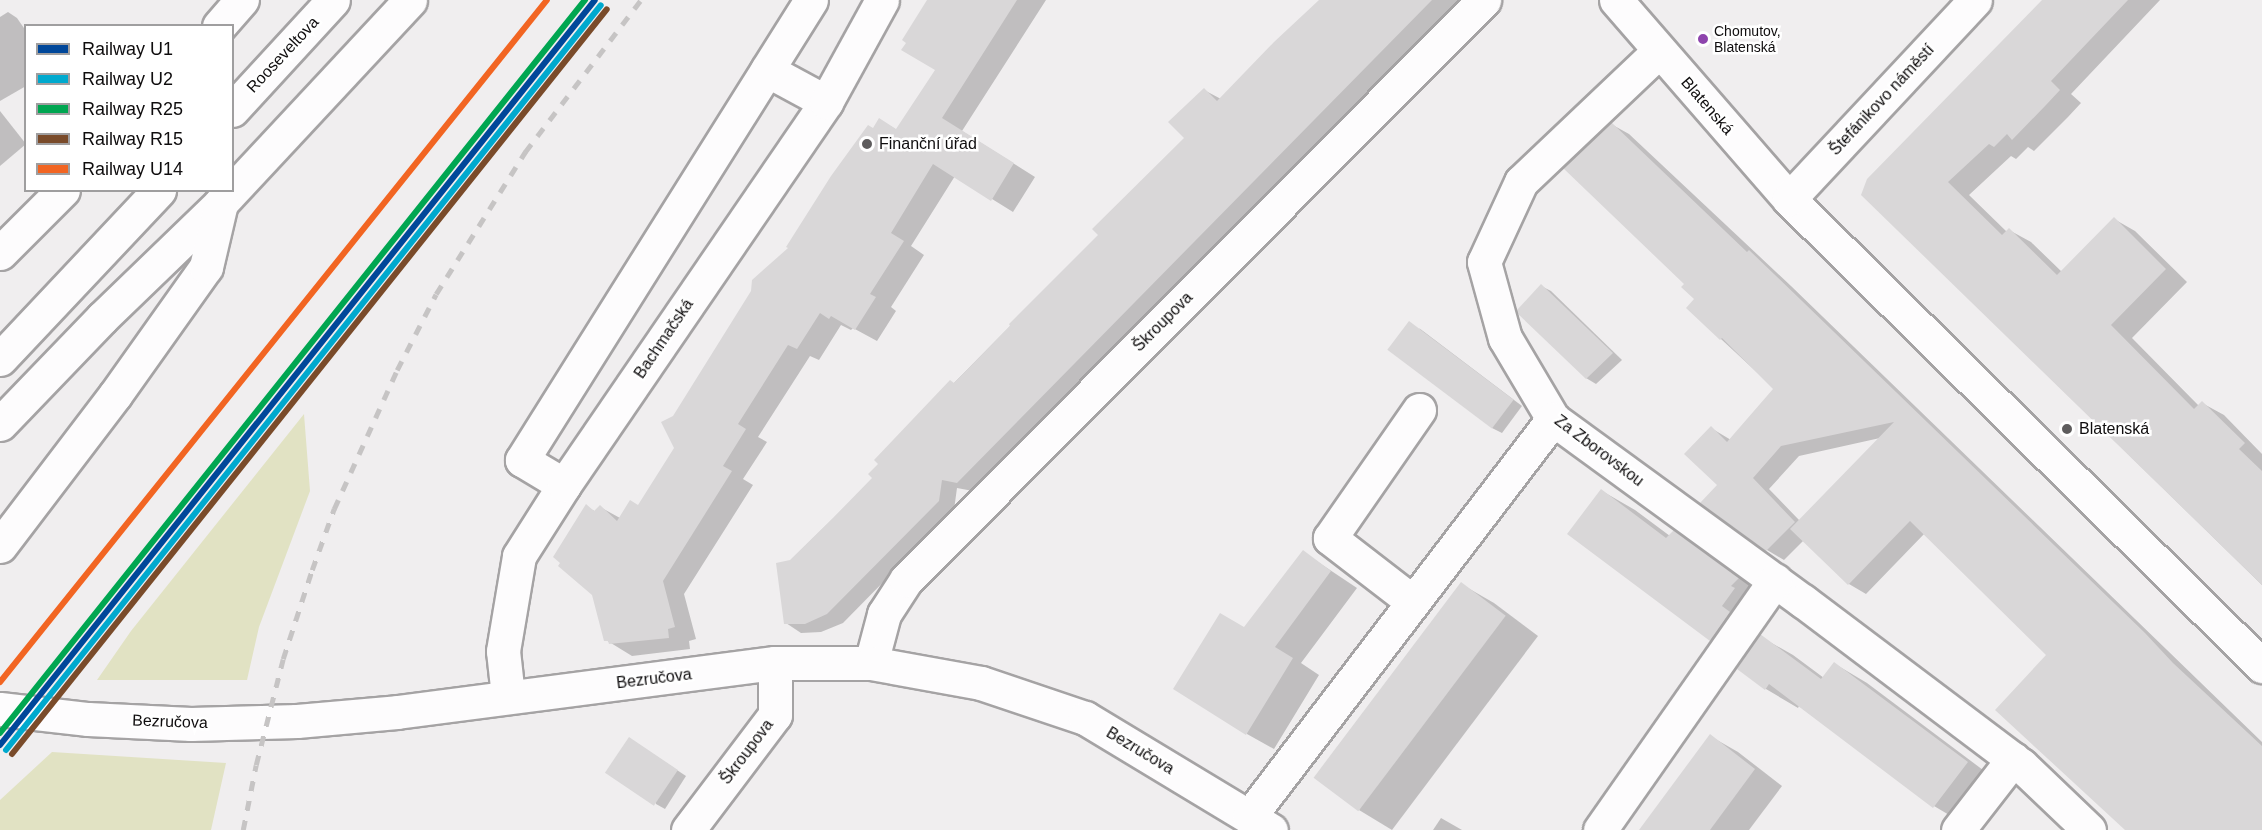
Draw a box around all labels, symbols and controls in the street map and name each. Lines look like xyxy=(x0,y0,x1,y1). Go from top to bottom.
street label: Rooseveltova xyxy=(243,13,323,97)
place label: Chomutov, Blatenská xyxy=(1714,23,1781,56)
legend xyxy=(24,24,234,192)
marker: Chomutov, Blatenská xyxy=(1697,33,1709,45)
text: Railway U1 xyxy=(82,39,173,59)
street label: Štefánikovo náměstí xyxy=(1826,40,1938,160)
text: Railway U2 xyxy=(82,69,173,89)
street label: Blatenská xyxy=(1677,73,1737,139)
text: Railway R25 xyxy=(82,99,183,119)
text: Railway R15 xyxy=(82,129,183,149)
place label: Finanční úřad xyxy=(879,134,977,154)
marker: Finanční úřad xyxy=(860,137,874,151)
text: Railway U14 xyxy=(82,159,183,179)
street label: Škroupova xyxy=(1129,288,1197,356)
street label: Bachmačská xyxy=(630,296,698,382)
street label: Za Zborovskou xyxy=(1551,411,1647,491)
place label: Blatenská xyxy=(2079,419,2149,439)
marker: Blatenská xyxy=(2060,422,2074,436)
street label: Bezručova xyxy=(615,665,693,693)
street label: Bezručova xyxy=(132,711,208,733)
street label: Škroupova xyxy=(716,716,778,788)
street label: Bezručova xyxy=(1103,723,1177,779)

